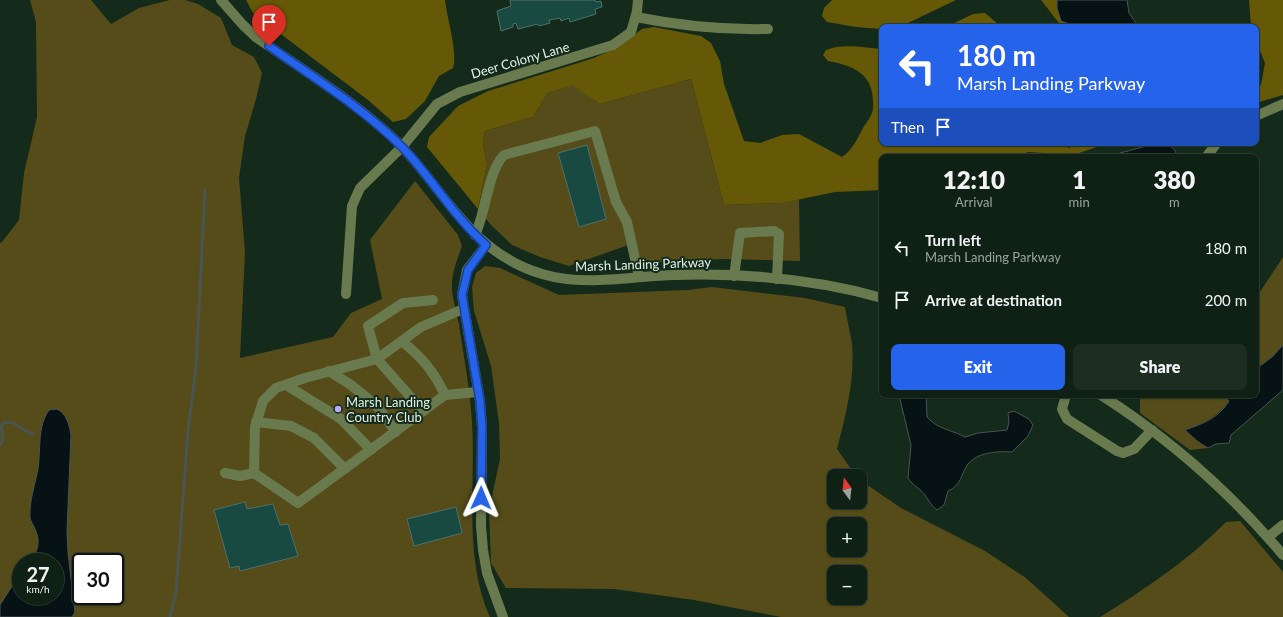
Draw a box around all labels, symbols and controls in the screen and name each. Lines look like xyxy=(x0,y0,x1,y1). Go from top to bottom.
pin xyxy=(252,5,286,46)
icon: arrive xyxy=(258,11,280,33)
street label: Deer Colony Lane xyxy=(469,38,571,82)
text: 180 m xyxy=(957,38,1036,72)
icon: left xyxy=(891,40,943,92)
text: Marsh Landing Parkway xyxy=(957,72,1145,94)
icon: arrive xyxy=(932,116,954,138)
text: Then xyxy=(891,118,924,136)
text: 12:10 xyxy=(943,165,1005,194)
text: 1 xyxy=(1072,165,1086,194)
text: 380 xyxy=(1153,165,1195,194)
text: Arrival xyxy=(955,194,993,210)
text: min xyxy=(1069,194,1090,210)
text: m xyxy=(1169,194,1180,210)
text: Turn left xyxy=(925,231,981,249)
icon: left xyxy=(891,237,913,259)
text: 180 m xyxy=(1205,239,1247,257)
text: Marsh Landing Parkway xyxy=(925,249,1061,265)
street label: Marsh Landing Parkway xyxy=(575,254,711,274)
icon: arrive xyxy=(891,289,913,311)
text: Arrive at destination xyxy=(925,291,1062,309)
text: 200 m xyxy=(1205,291,1247,309)
button: Exit xyxy=(891,344,1065,390)
button: Share xyxy=(1073,344,1247,390)
place label: Marsh Landing Country Club xyxy=(346,394,430,425)
marker: Marsh Landing Country Club xyxy=(333,404,343,414)
north arrow xyxy=(827,469,867,509)
map controls xyxy=(827,469,867,605)
position arrow xyxy=(460,477,502,519)
button: + xyxy=(827,517,867,557)
speed limit sign: 30 xyxy=(72,553,124,605)
text: 27 xyxy=(26,562,50,586)
button: − xyxy=(827,565,867,605)
text: km/h xyxy=(26,583,50,595)

